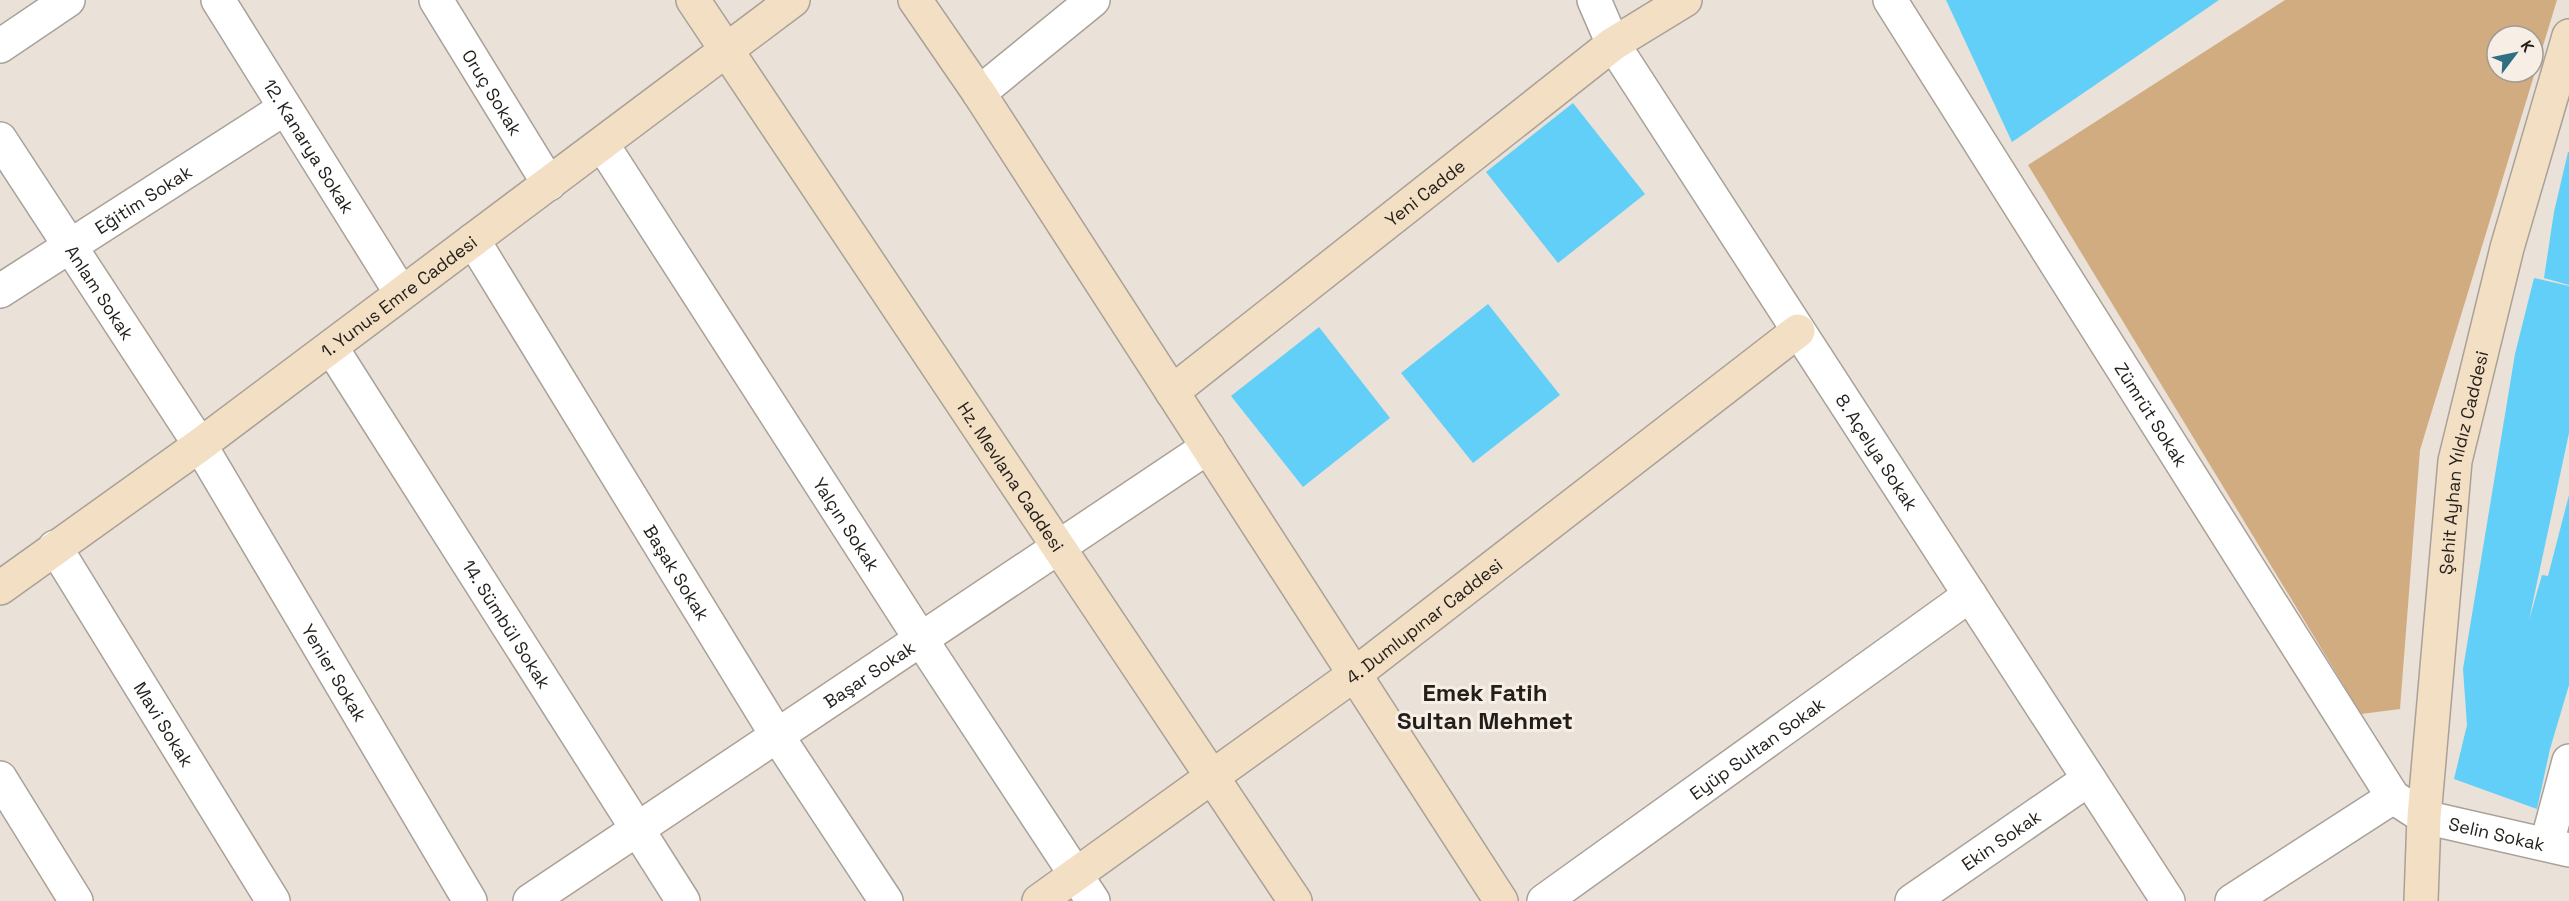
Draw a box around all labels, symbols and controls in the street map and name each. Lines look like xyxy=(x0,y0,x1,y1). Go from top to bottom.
north arrow xyxy=(2485,24,2545,84)
text: K xyxy=(2516,36,2539,56)
street label: Oruç Sokak xyxy=(457,45,528,140)
street label: 12. Kanarya Sokak xyxy=(259,74,360,218)
street label: Yeni Cadde xyxy=(1380,154,1469,231)
street label: Eğitim Sokak xyxy=(90,159,196,239)
street label: 1. Yunus Emre Caddesi xyxy=(316,230,481,362)
street label: Anlam Sokak xyxy=(61,240,140,344)
street label: Şehit Ayhan Yıldız Caddesi xyxy=(2434,348,2493,576)
street label: Zümrüt Sokak xyxy=(2110,358,2193,471)
street label: 8. Açelya Sokak xyxy=(1831,389,1924,515)
street label: Hz. Mevlana Caddesi xyxy=(953,397,1070,556)
street label: Yalçın Sokak xyxy=(808,473,885,575)
street label: Başak Sokak xyxy=(639,520,715,625)
street label: 4. Dumlupınar Caddesi xyxy=(1341,553,1507,689)
street label: 14. Sümbül Sokak xyxy=(457,555,557,693)
street label: Yenier Sokak xyxy=(297,620,373,726)
street label: Başar Sokak xyxy=(819,635,919,713)
street label: Mavi Sokak xyxy=(129,677,199,771)
district label: Emek Fatih Sultan Mehmet xyxy=(1397,677,1573,736)
street label: Eyüp Sultan Sokak xyxy=(1685,692,1829,804)
street label: Ekin Sokak xyxy=(1957,804,2045,875)
street label: Selin Sokak xyxy=(2447,811,2547,856)

